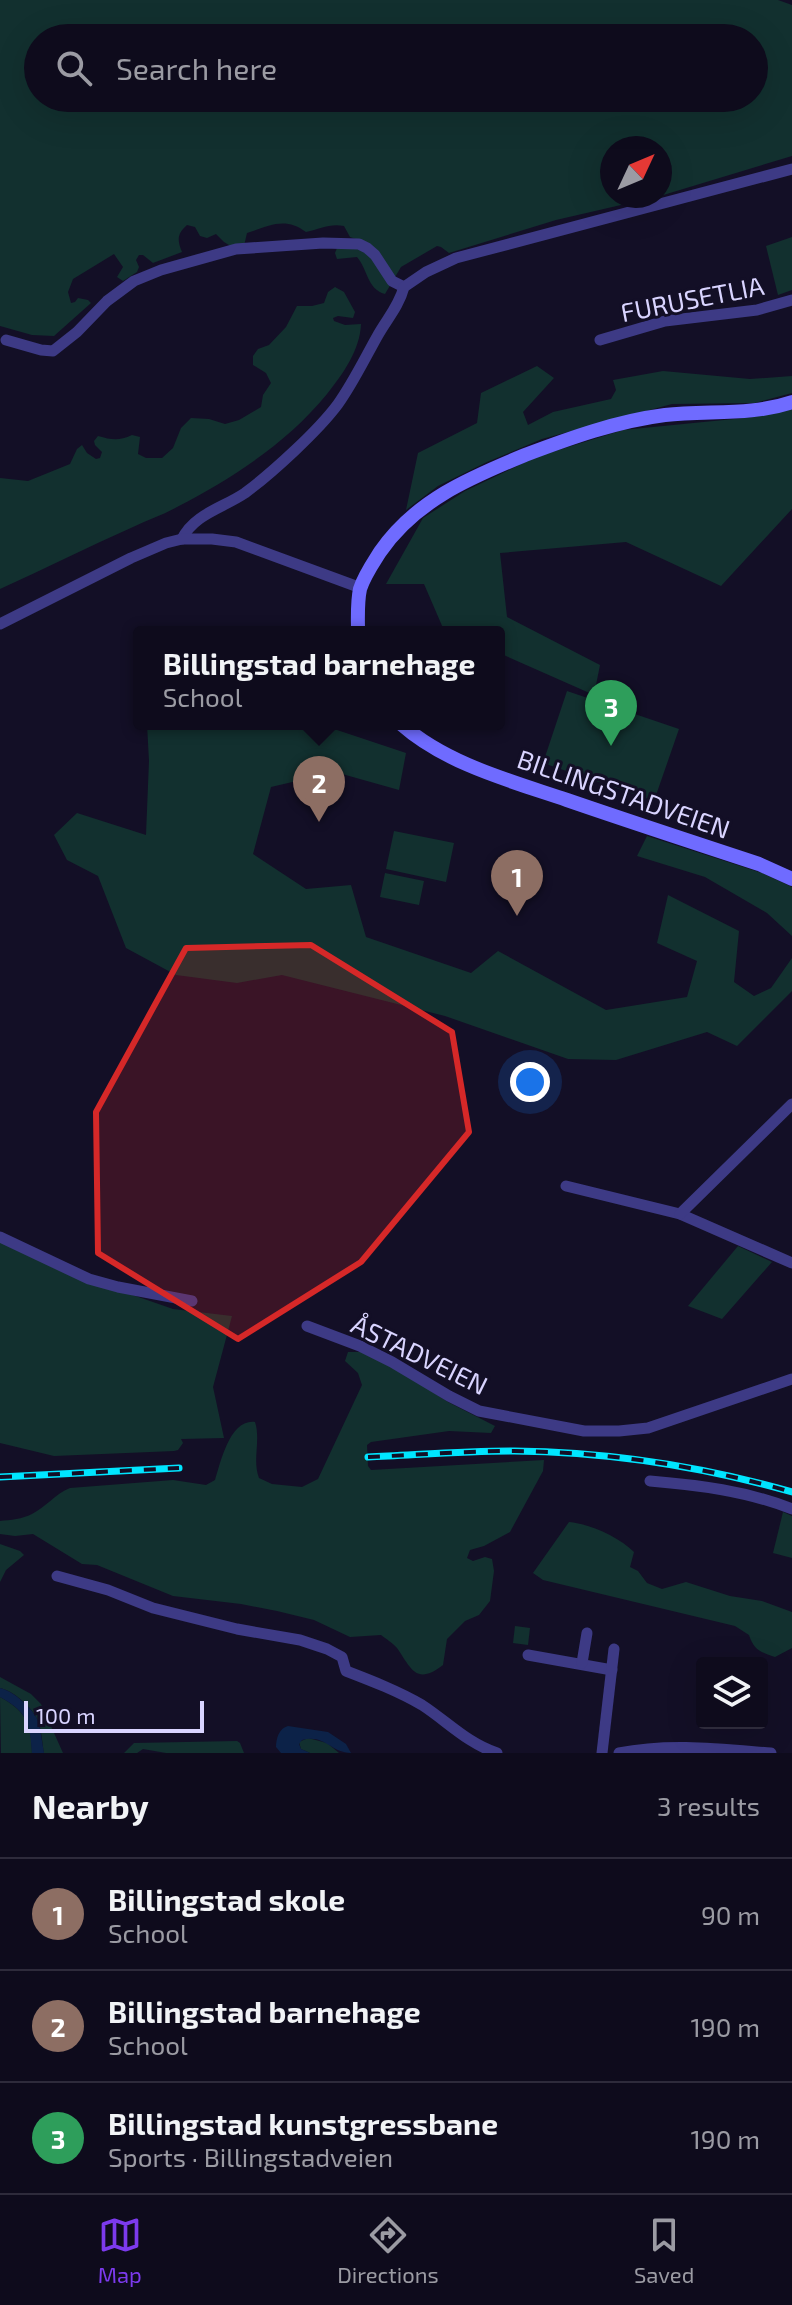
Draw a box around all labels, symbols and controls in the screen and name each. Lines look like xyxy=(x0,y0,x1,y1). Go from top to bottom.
search box xyxy=(24,24,768,112)
icon: search xyxy=(52,46,96,90)
text: Search here xyxy=(116,50,277,86)
north arrow xyxy=(600,136,672,208)
street label: FURUSETLIA xyxy=(618,269,766,327)
popup xyxy=(133,626,505,730)
text: Billingstad barnehage xyxy=(163,645,475,681)
pin: 3 xyxy=(585,680,637,746)
text: School xyxy=(163,681,242,712)
street label: BILLINGSTADVEIEN xyxy=(514,742,734,844)
pin: 2 xyxy=(293,756,345,822)
pin: 1 xyxy=(491,850,543,916)
your location xyxy=(510,1062,550,1102)
street label: ÅSTADVEIEN xyxy=(347,1308,493,1400)
map controls xyxy=(696,1657,768,1729)
button: layers xyxy=(696,1657,768,1729)
scale bar xyxy=(24,1697,204,1733)
text: 100 m xyxy=(36,1702,95,1728)
text: Nearby xyxy=(32,1785,149,1826)
text: 3 results xyxy=(657,1790,760,1821)
text: Billingstad skole xyxy=(108,1881,345,1917)
text: 1 xyxy=(52,1899,64,1930)
text: 90 m xyxy=(701,1899,760,1930)
text: School xyxy=(108,1917,188,1948)
text: Billingstad barnehage xyxy=(108,1993,421,2029)
text: 2 xyxy=(50,2011,66,2042)
text: 190 m xyxy=(691,2011,760,2042)
text: School xyxy=(108,2029,188,2060)
text: Billingstad kunstgressbane xyxy=(108,2105,498,2141)
text: 3 xyxy=(51,2123,65,2154)
text: 190 m xyxy=(691,2123,760,2154)
text: Sports · Billingstadveien xyxy=(108,2141,393,2172)
tab: Map xyxy=(98,2213,142,2287)
tab: Directions xyxy=(337,2213,439,2287)
tab: Saved xyxy=(634,2213,694,2287)

